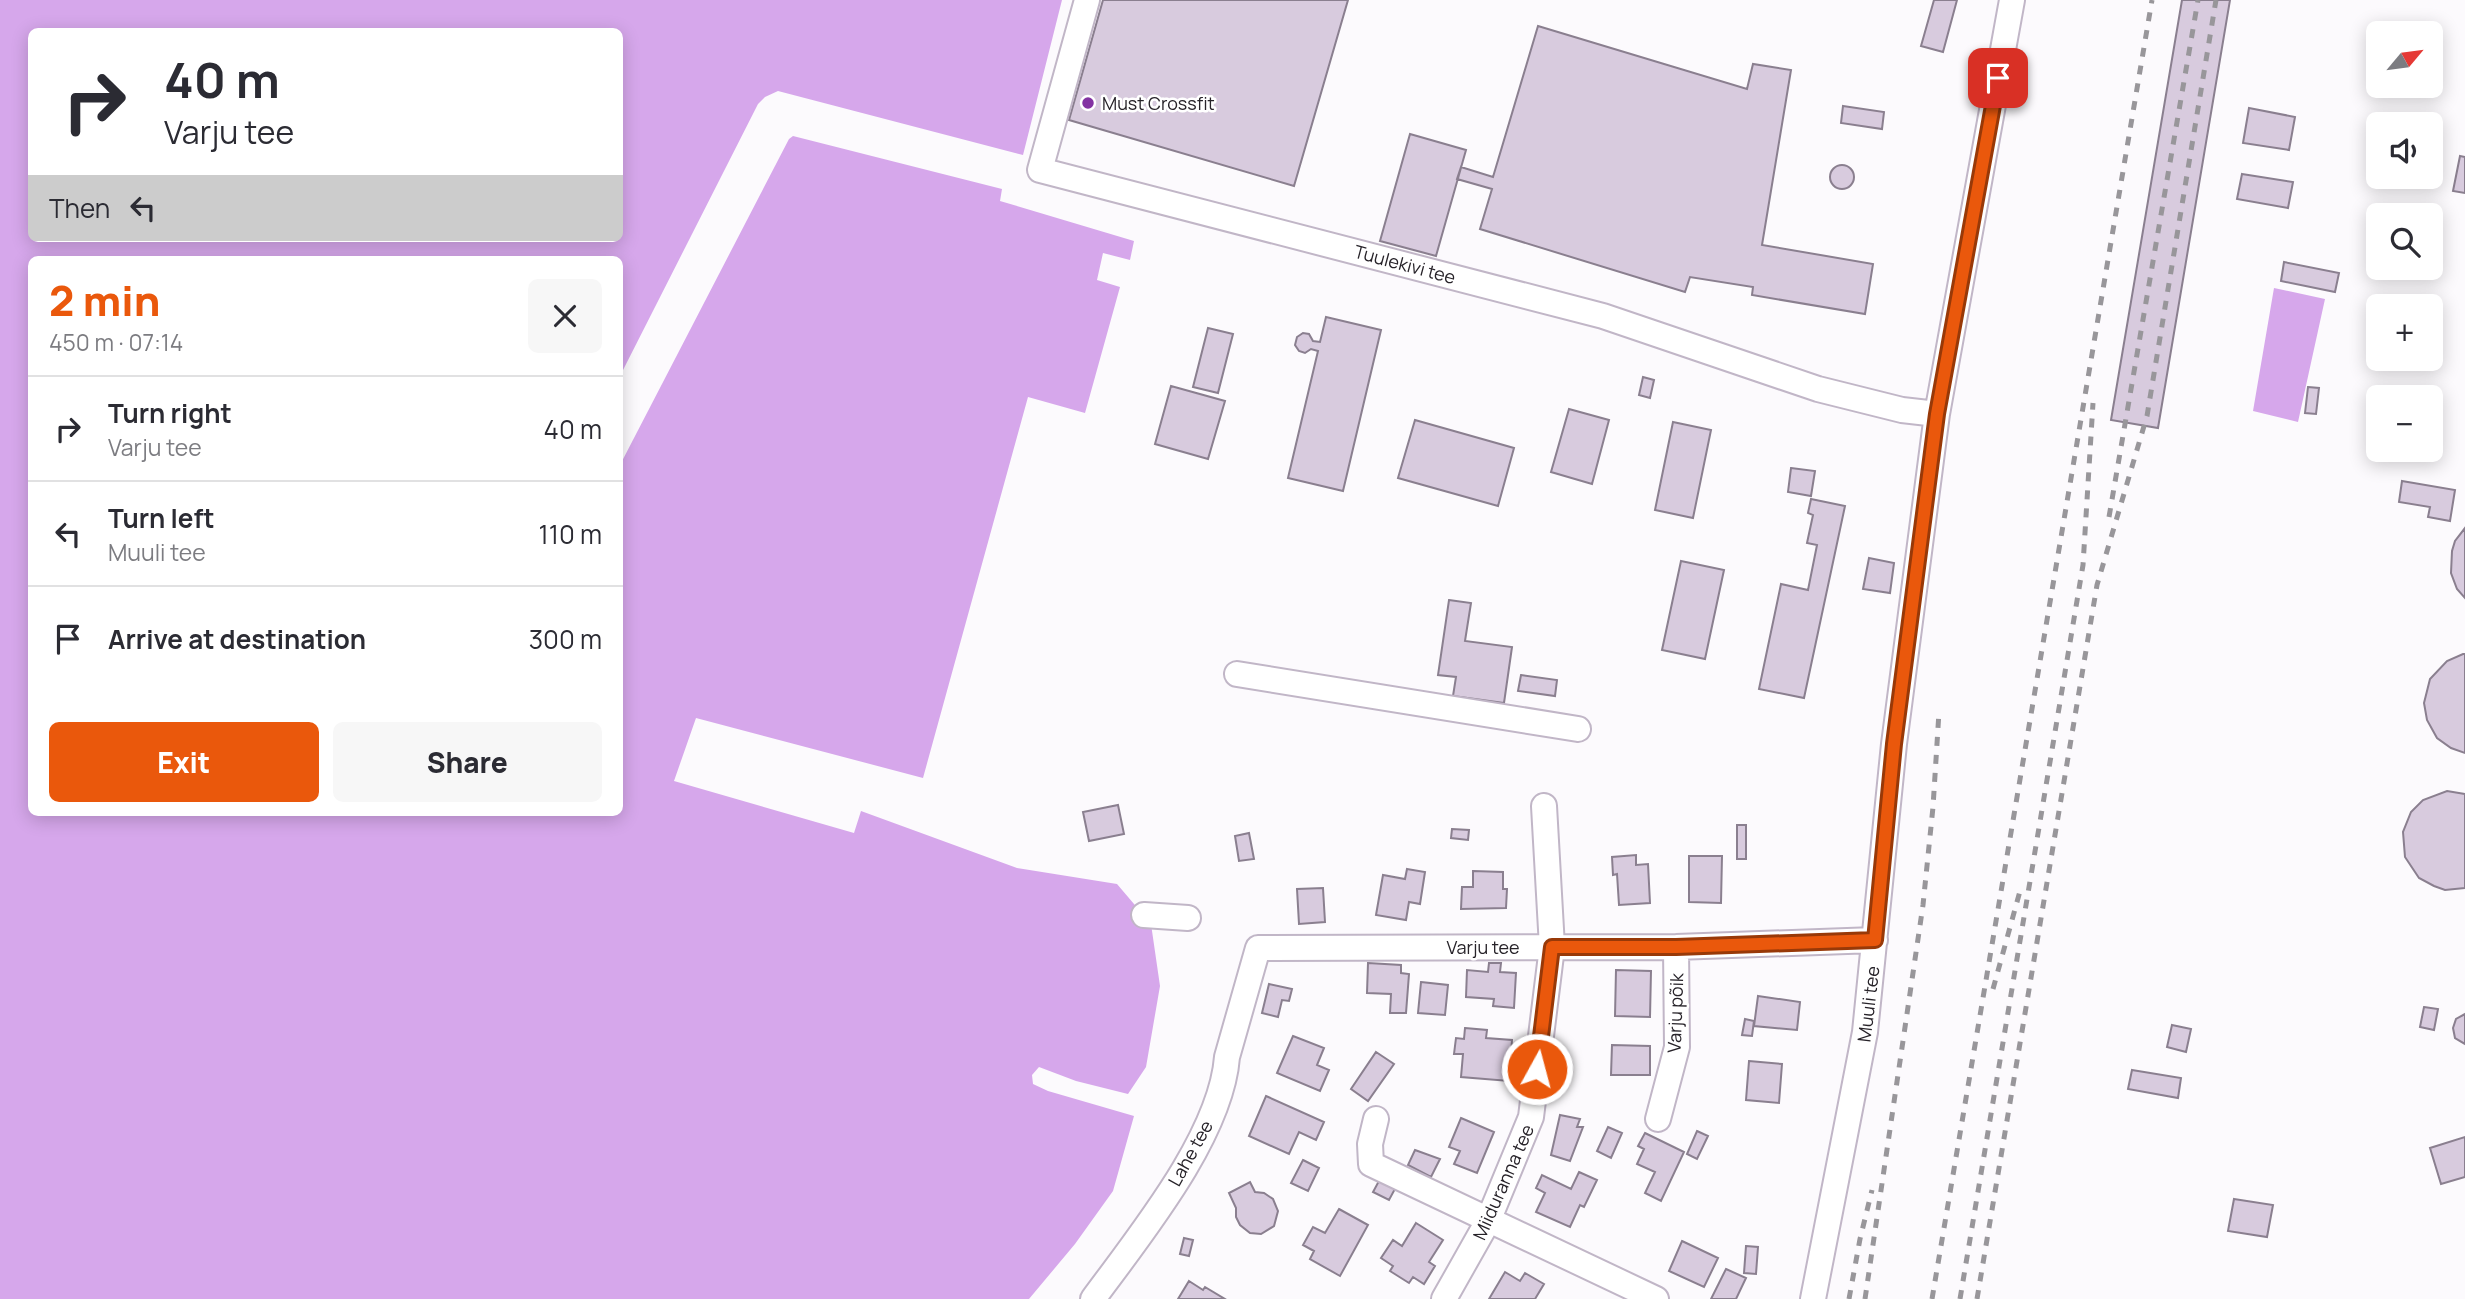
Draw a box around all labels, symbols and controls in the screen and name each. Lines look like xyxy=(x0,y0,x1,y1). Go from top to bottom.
north arrow xyxy=(2366,21,2443,98)
map controls xyxy=(2366,21,2443,462)
text: 40 m xyxy=(164,46,280,113)
pin xyxy=(1968,48,2028,108)
icon: right xyxy=(49,56,140,147)
icon: arrive xyxy=(1979,59,2017,97)
place label: Must Crossfit xyxy=(1102,91,1215,115)
marker: Must Crossfit xyxy=(1080,95,1096,111)
text: Varju tee xyxy=(164,110,294,154)
button: sound xyxy=(2366,112,2443,189)
icon: left xyxy=(124,189,162,227)
text: Then xyxy=(49,190,110,226)
button: search xyxy=(2366,203,2443,280)
street label: Tuulekivi tee xyxy=(1352,239,1458,289)
text: 2 min xyxy=(49,271,160,329)
button: close xyxy=(528,279,602,353)
button: + xyxy=(2366,294,2443,371)
text: 450 m · 07:14 xyxy=(49,326,183,358)
button: − xyxy=(2366,385,2443,462)
text: Turn right xyxy=(108,395,232,431)
icon: right xyxy=(49,410,87,448)
text: 40 m xyxy=(544,411,602,447)
text: Varju tee xyxy=(108,431,202,463)
text: Turn left xyxy=(108,500,215,536)
icon: left xyxy=(49,515,87,553)
text: 110 m xyxy=(539,516,602,552)
text: Muuli tee xyxy=(108,536,206,568)
icon: arrive xyxy=(49,620,87,658)
text: Arrive at destination xyxy=(108,621,366,657)
text: 300 m xyxy=(529,621,602,657)
button: Exit xyxy=(49,722,319,802)
button: Share xyxy=(333,722,602,802)
street label: Varju tee xyxy=(1446,935,1520,959)
street label: Muuli tee xyxy=(1851,965,1885,1043)
street label: Varju põik xyxy=(1662,972,1688,1053)
position arrow xyxy=(1500,1032,1574,1106)
street label: Lahe tee xyxy=(1162,1116,1218,1190)
street label: Miiduranna tee xyxy=(1467,1121,1539,1243)

